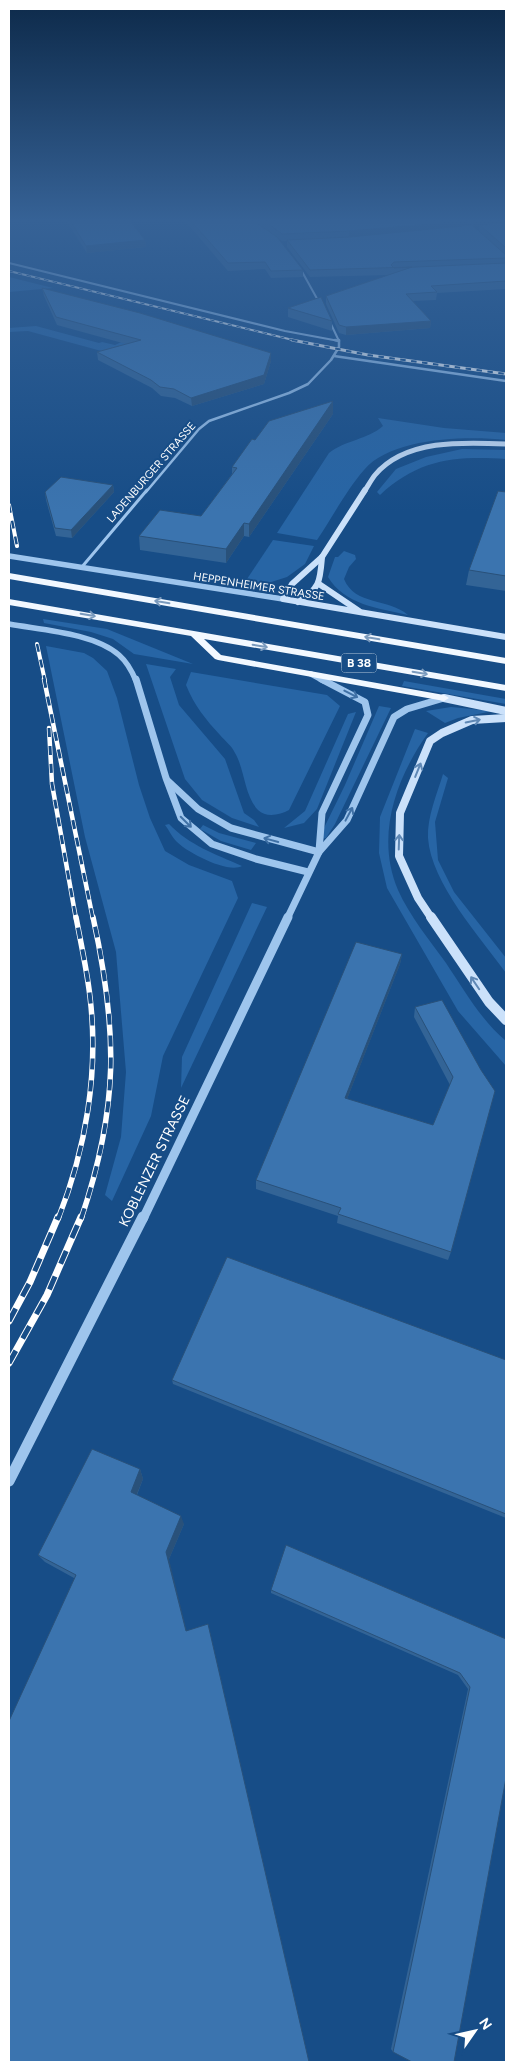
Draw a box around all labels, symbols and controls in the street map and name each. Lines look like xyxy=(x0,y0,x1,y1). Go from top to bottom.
street label: LADENBURGER STRASSE xyxy=(104,419,199,525)
street label: HEPPENHEIMER STRASSE xyxy=(192,570,326,603)
one-way arrow xyxy=(154,597,170,607)
one-way arrow xyxy=(80,611,96,621)
one-way arrow xyxy=(364,632,380,642)
one-way arrow xyxy=(252,641,268,651)
road number: B 38 xyxy=(342,654,376,672)
one-way arrow xyxy=(412,669,428,679)
one-way arrow xyxy=(343,689,358,699)
one-way arrow xyxy=(465,716,481,725)
one-way arrow xyxy=(414,763,423,778)
one-way arrow xyxy=(345,807,354,822)
one-way arrow xyxy=(180,815,192,828)
one-way arrow xyxy=(264,834,280,844)
one-way arrow xyxy=(395,834,404,850)
one-way arrow xyxy=(470,976,480,990)
street label: KOBLENZER STRASSE xyxy=(115,1093,194,1230)
north arrow xyxy=(450,2006,500,2056)
text: N xyxy=(475,2015,495,2033)

